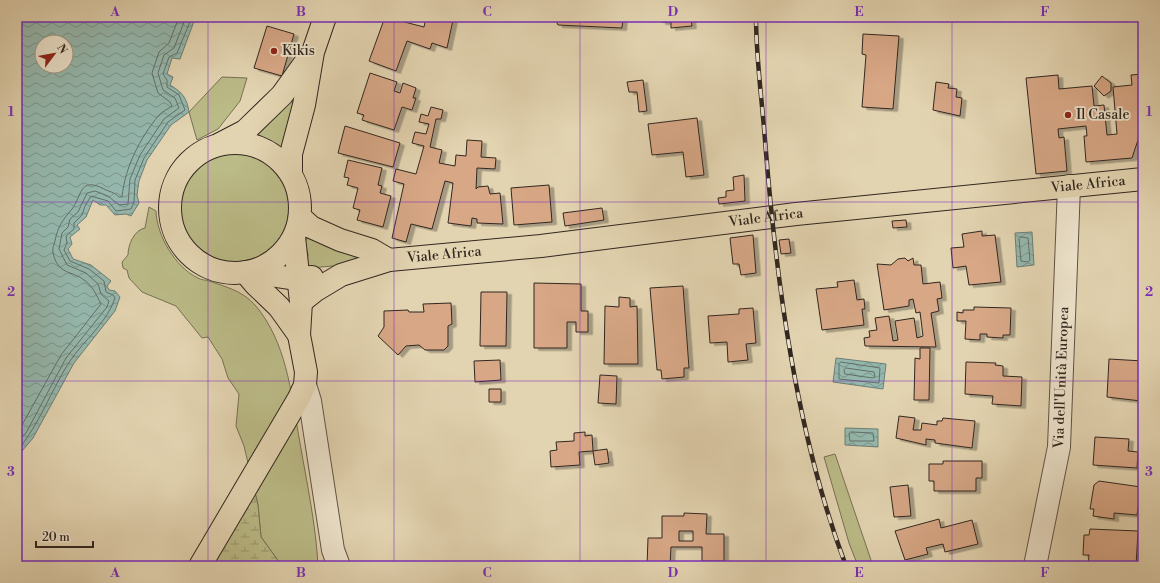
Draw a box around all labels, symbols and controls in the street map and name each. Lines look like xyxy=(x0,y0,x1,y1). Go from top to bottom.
text: A xyxy=(109,4,120,20)
text: B xyxy=(296,4,306,20)
text: C xyxy=(482,4,492,20)
text: D xyxy=(668,4,678,20)
text: E xyxy=(854,4,864,20)
text: F xyxy=(1040,4,1050,20)
north arrow xyxy=(34,34,74,74)
text: N xyxy=(53,42,70,57)
place label: Kikis xyxy=(282,42,315,60)
marker: Kikis xyxy=(269,46,279,56)
text: 1 xyxy=(8,104,15,120)
text: 1 xyxy=(1146,104,1153,120)
place label: Il Casale xyxy=(1076,106,1129,124)
marker: Il Casale xyxy=(1063,110,1073,120)
street label: Viale Africa xyxy=(1049,172,1127,197)
street label: Viale Africa xyxy=(727,204,805,231)
street label: Viale Africa xyxy=(405,242,483,267)
text: 2 xyxy=(7,284,15,300)
text: 2 xyxy=(1145,284,1153,300)
street label: Via dell'Unità Europea xyxy=(1050,305,1073,450)
text: 3 xyxy=(7,464,15,480)
text: 3 xyxy=(1145,464,1153,480)
scale bar xyxy=(36,523,93,549)
text: 20 m xyxy=(42,530,70,545)
text: A xyxy=(109,565,120,581)
text: B xyxy=(296,565,306,581)
text: C xyxy=(482,565,492,581)
text: D xyxy=(668,565,678,581)
text: E xyxy=(854,565,864,581)
text: F xyxy=(1040,565,1050,581)

